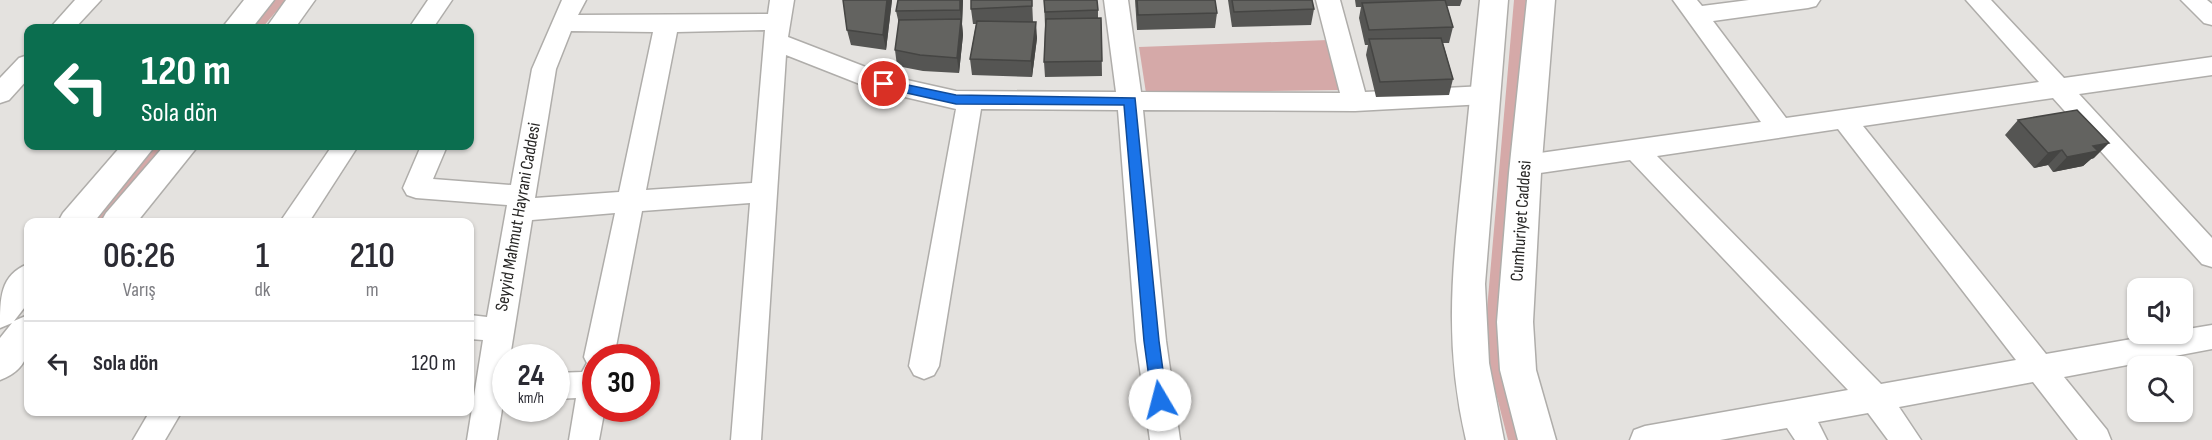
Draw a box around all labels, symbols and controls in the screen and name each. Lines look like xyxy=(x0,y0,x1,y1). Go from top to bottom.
text: 120 m xyxy=(141,46,231,97)
icon: left xyxy=(42,48,120,126)
pin xyxy=(858,58,909,109)
icon: arrive xyxy=(867,67,900,100)
text: Sola dön xyxy=(141,97,218,129)
street label: Seyyid Mahmut Hayrani Caddesi xyxy=(491,121,545,313)
street label: Cumhuriyet Caddesi xyxy=(1506,160,1536,282)
text: 06:26 xyxy=(103,235,175,278)
text: 1 xyxy=(256,235,269,278)
text: 210 xyxy=(349,235,395,278)
text: Varış xyxy=(123,278,156,302)
text: dk xyxy=(254,278,270,302)
text: m xyxy=(366,278,379,302)
map controls xyxy=(2127,278,2193,422)
button: sound xyxy=(2127,278,2193,344)
speed limit sign: 30 xyxy=(582,344,660,422)
icon: left xyxy=(42,347,75,380)
text: Sola dön xyxy=(93,350,158,377)
text: 120 m xyxy=(412,350,456,377)
button: search xyxy=(2127,356,2193,422)
text: 24 xyxy=(518,358,544,394)
position arrow xyxy=(1128,368,1192,432)
text: km/h xyxy=(518,389,544,408)

